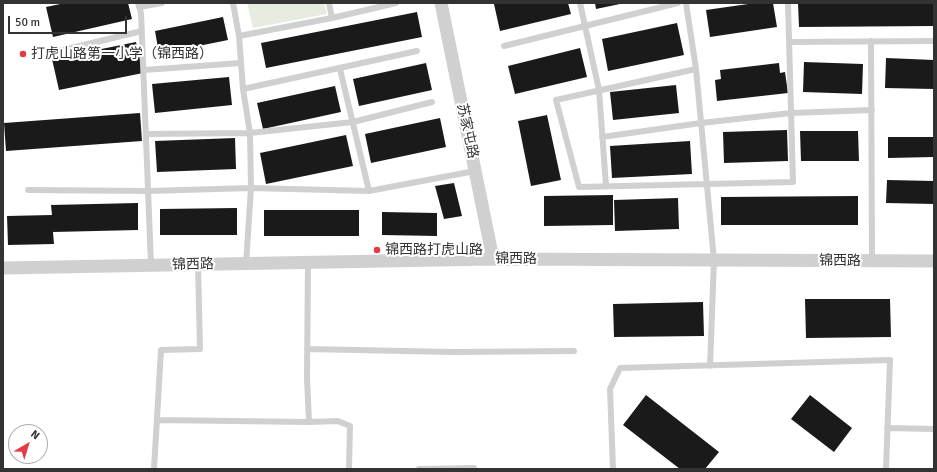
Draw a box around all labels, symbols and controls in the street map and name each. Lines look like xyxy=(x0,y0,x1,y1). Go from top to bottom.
scale bar xyxy=(10,8,129,34)
text: 50 m xyxy=(15,15,40,30)
place label: 打虎山路第一小学（锦西路） xyxy=(31,46,213,62)
marker: 打虎山路第一小学（锦西路） xyxy=(18,49,28,59)
street label: 苏家屯路 xyxy=(453,102,481,160)
place label: 锦西路打虎山路 xyxy=(385,242,483,258)
marker: 锦西路打虎山路 xyxy=(372,245,382,255)
street label: 锦西路 xyxy=(495,251,537,267)
street label: 锦西路 xyxy=(819,253,861,269)
street label: 锦西路 xyxy=(172,256,214,274)
north arrow xyxy=(8,424,48,464)
text: N xyxy=(28,427,42,442)

